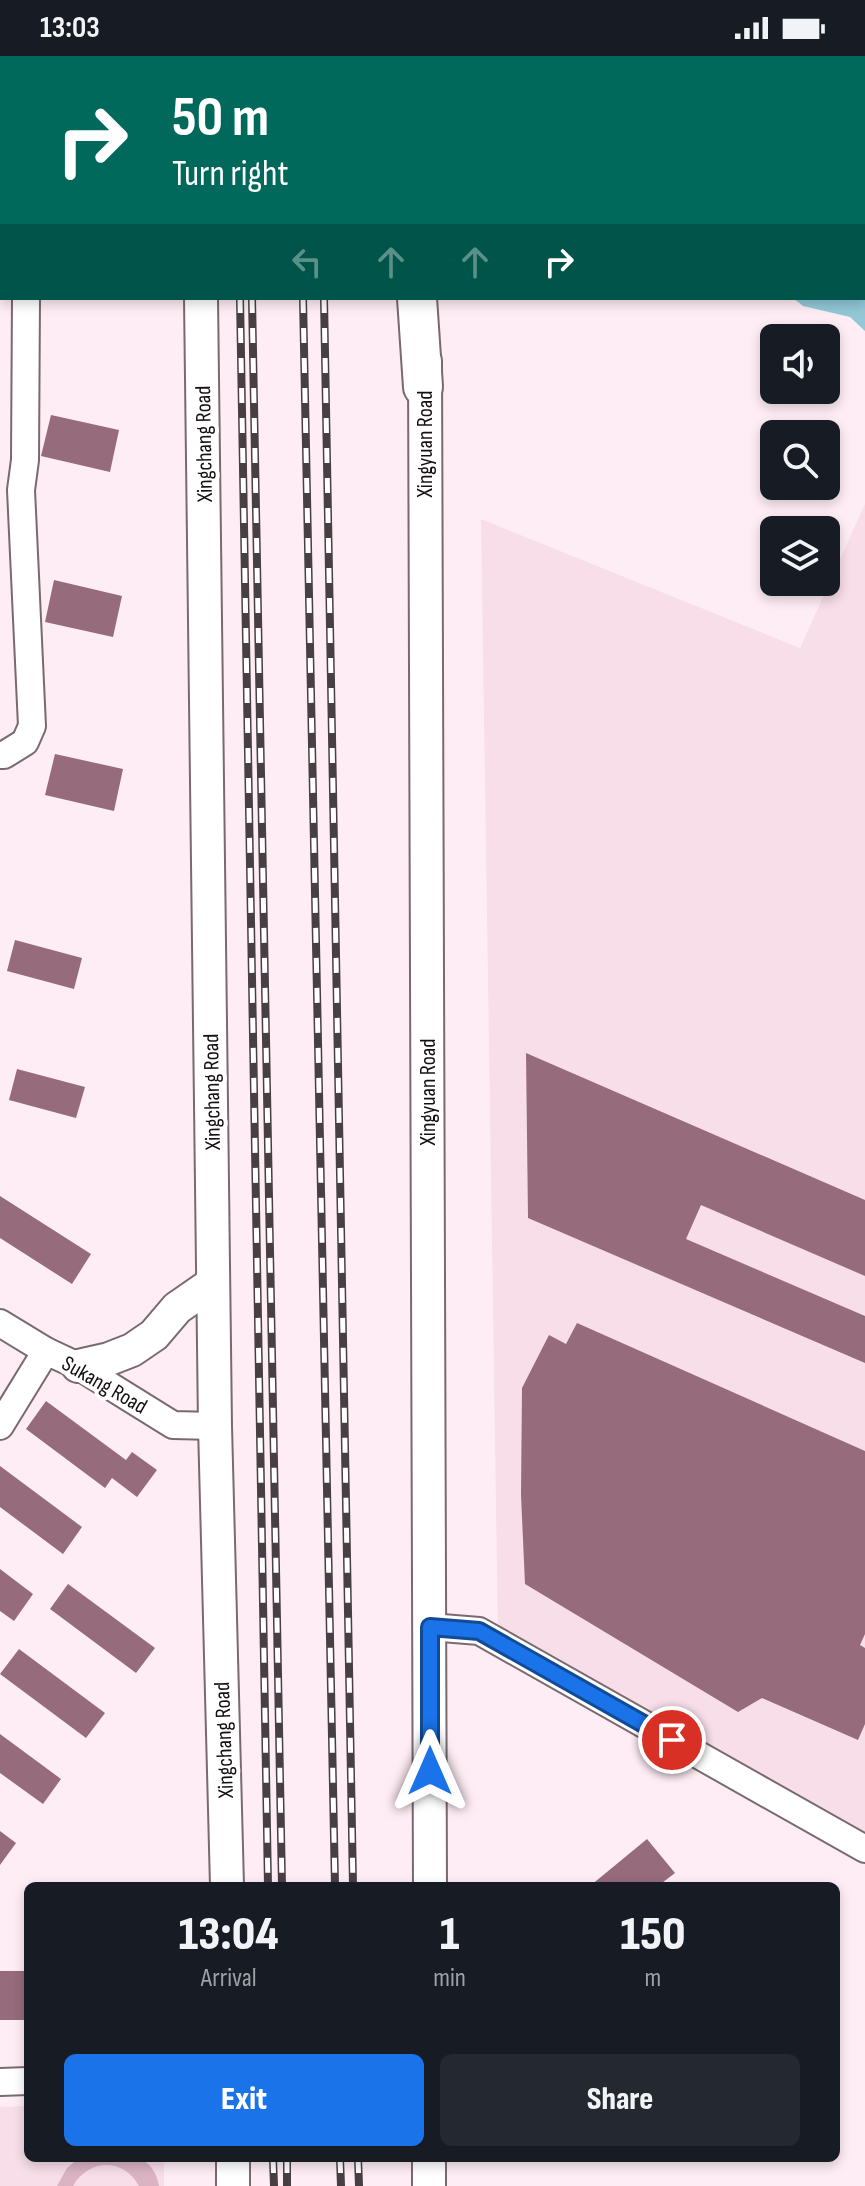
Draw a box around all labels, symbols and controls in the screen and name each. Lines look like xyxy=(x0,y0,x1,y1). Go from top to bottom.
text: 13:03 xyxy=(40,10,100,46)
text: 50 m xyxy=(172,85,269,152)
icon: right xyxy=(40,88,144,192)
text: Turn right xyxy=(172,153,289,196)
icon: left xyxy=(285,240,329,284)
icon: ahead xyxy=(369,240,413,284)
icon: ahead xyxy=(453,240,497,284)
icon: right xyxy=(537,240,581,284)
map controls xyxy=(760,324,840,596)
button: sound xyxy=(760,324,840,404)
street label: Xingchang Road xyxy=(190,385,219,503)
street label: Xingyuan Road xyxy=(412,391,439,498)
button: search xyxy=(760,420,840,500)
button: layers xyxy=(760,516,840,596)
street label: Xingchang Road xyxy=(198,1033,227,1151)
street label: Xingyuan Road xyxy=(415,1039,442,1146)
street label: Sukang Road xyxy=(57,1350,152,1420)
street label: Xingchang Road xyxy=(209,1681,240,1800)
pin xyxy=(638,1706,706,1774)
icon: arrive xyxy=(650,1718,694,1762)
position arrow xyxy=(388,1729,472,1813)
text: 13:04 xyxy=(178,1906,279,1963)
text: 1 xyxy=(440,1906,459,1963)
text: 150 xyxy=(620,1906,686,1963)
text: Arrival xyxy=(201,1963,257,1994)
text: min xyxy=(433,1963,466,1994)
text: m xyxy=(645,1963,661,1994)
button: Exit xyxy=(64,2054,424,2146)
button: Share xyxy=(440,2054,800,2146)

